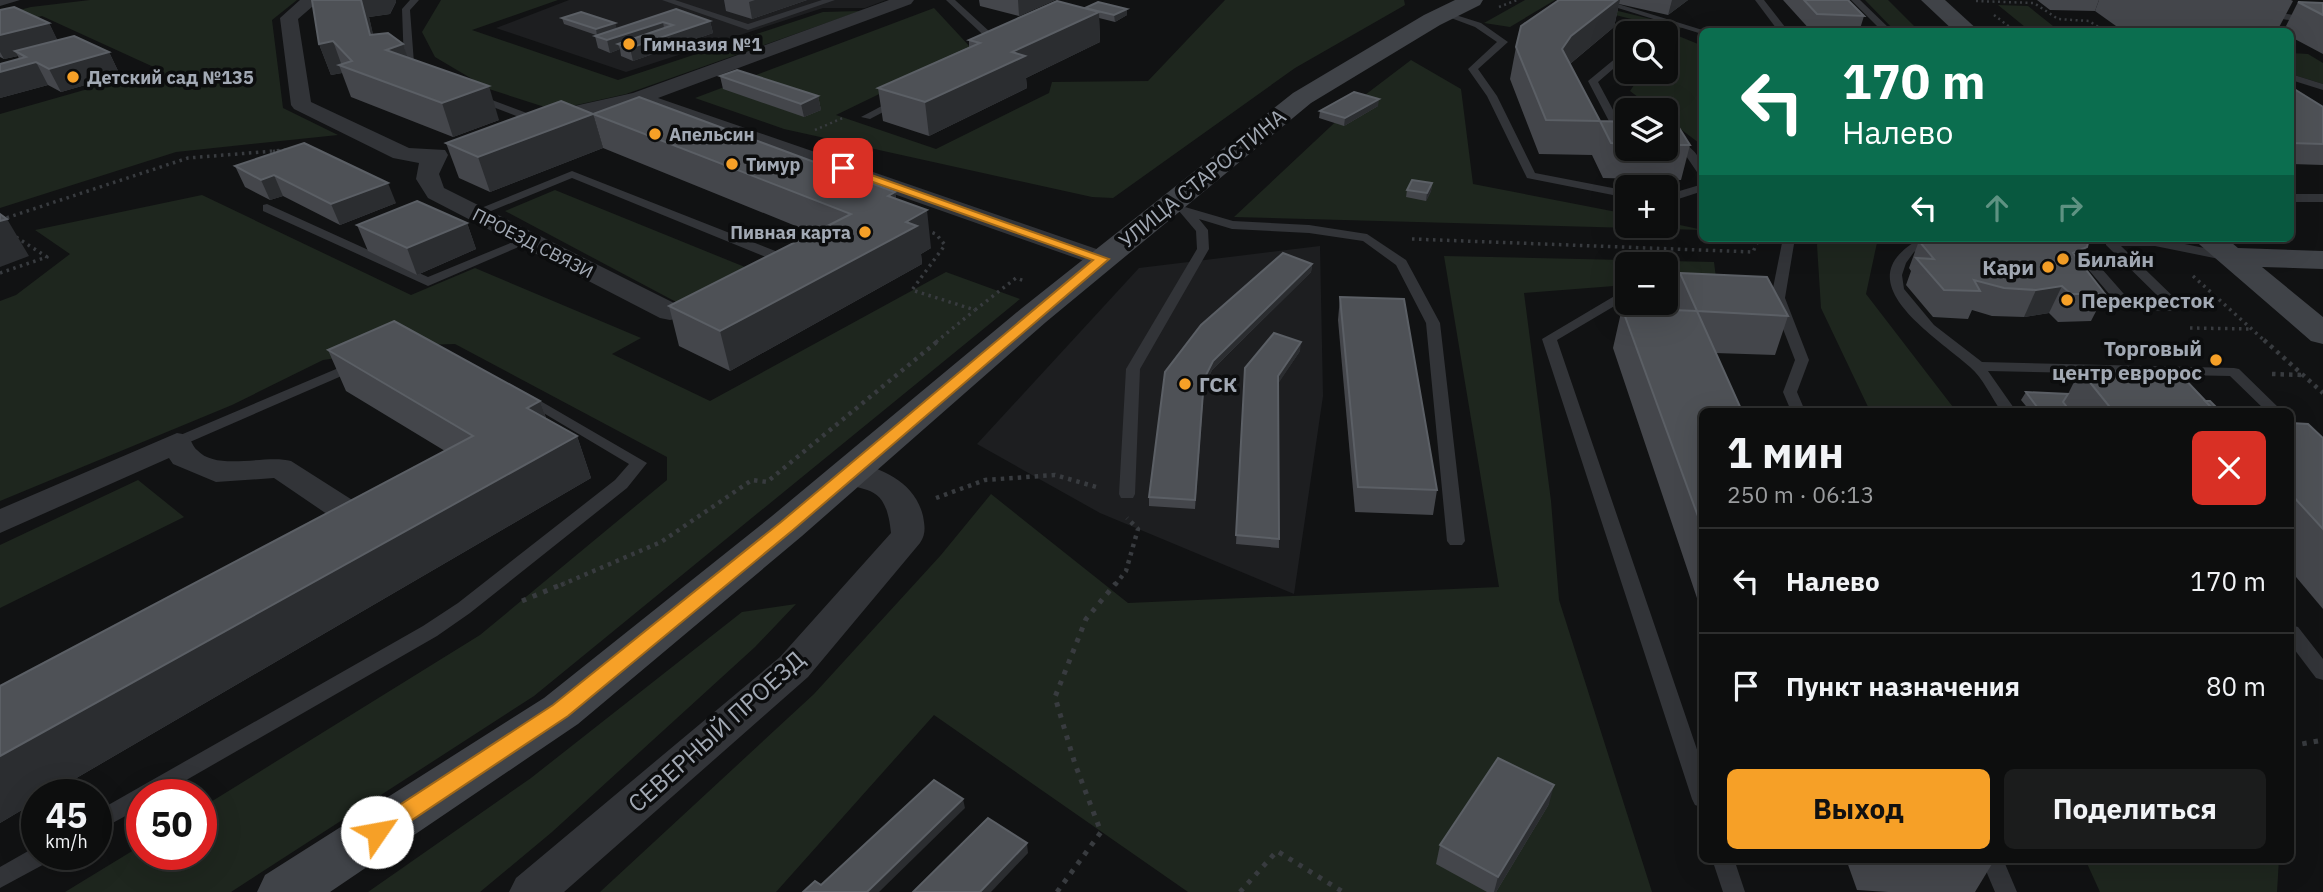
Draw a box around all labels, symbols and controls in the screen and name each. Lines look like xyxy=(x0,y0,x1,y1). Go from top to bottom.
map controls xyxy=(1615,21,1678,315)
button: search xyxy=(1615,21,1678,84)
place label: Гимназия №1 xyxy=(643,33,762,56)
marker: Гимназия №1 xyxy=(621,36,637,52)
text: 170 m xyxy=(1842,49,1986,112)
icon: left xyxy=(1727,56,1818,147)
place label: Детский сад №135 xyxy=(87,66,254,89)
marker: Детский сад №135 xyxy=(65,69,81,85)
button: layers xyxy=(1615,98,1678,161)
street label: УЛИЦА СТАРОСТИНА xyxy=(1113,102,1291,254)
text: Налево xyxy=(1842,111,1953,153)
place label: Апельсин xyxy=(669,123,755,146)
marker: Апельсин xyxy=(647,126,663,142)
pin xyxy=(813,138,873,198)
icon: arrive xyxy=(824,149,862,187)
place label: Тимур xyxy=(746,153,800,176)
marker: Тимур xyxy=(724,156,740,172)
button: + xyxy=(1615,175,1678,238)
icon: left xyxy=(1905,189,1943,227)
icon: ahead xyxy=(1978,189,2016,227)
icon: right xyxy=(2051,189,2089,227)
street label: ПРОЕЗД СВЯЗИ xyxy=(469,203,597,283)
place label: Пивная карта xyxy=(730,221,851,244)
marker: Пивная карта xyxy=(857,224,873,240)
place label: Билайн xyxy=(2077,245,2154,273)
marker: Билайн xyxy=(2055,251,2071,267)
button: − xyxy=(1615,252,1678,315)
place label: Кари xyxy=(1982,253,2034,281)
marker: Кари xyxy=(2040,259,2056,275)
place label: Перекресток xyxy=(2081,286,2215,314)
marker: Перекресток xyxy=(2059,292,2075,308)
place label: Торговый центр евророс xyxy=(2052,334,2202,386)
marker: Торговый центр евророс xyxy=(2208,352,2224,368)
place label: ГСК xyxy=(1199,370,1237,398)
marker: ГСК xyxy=(1177,376,1193,392)
text: 1 мин xyxy=(1727,425,1844,480)
button: close xyxy=(2192,431,2266,505)
text: 250 m · 06:13 xyxy=(1727,479,1874,509)
icon: left xyxy=(1727,562,1765,600)
text: Налево xyxy=(1786,564,1880,598)
text: 170 m xyxy=(2190,564,2266,598)
street label: СЕВЕРНЫЙ ПРОЕЗД xyxy=(621,643,811,819)
icon: arrive xyxy=(1727,667,1765,705)
text: Пункт назначения xyxy=(1786,669,2020,703)
text: 80 m xyxy=(2206,669,2266,703)
button: Выход xyxy=(1727,769,1990,849)
button: Поделиться xyxy=(2004,769,2266,849)
speed limit sign: 50 xyxy=(126,779,217,870)
text: 45 xyxy=(45,792,88,838)
position arrow xyxy=(340,795,414,869)
text: km/h xyxy=(45,830,88,853)

